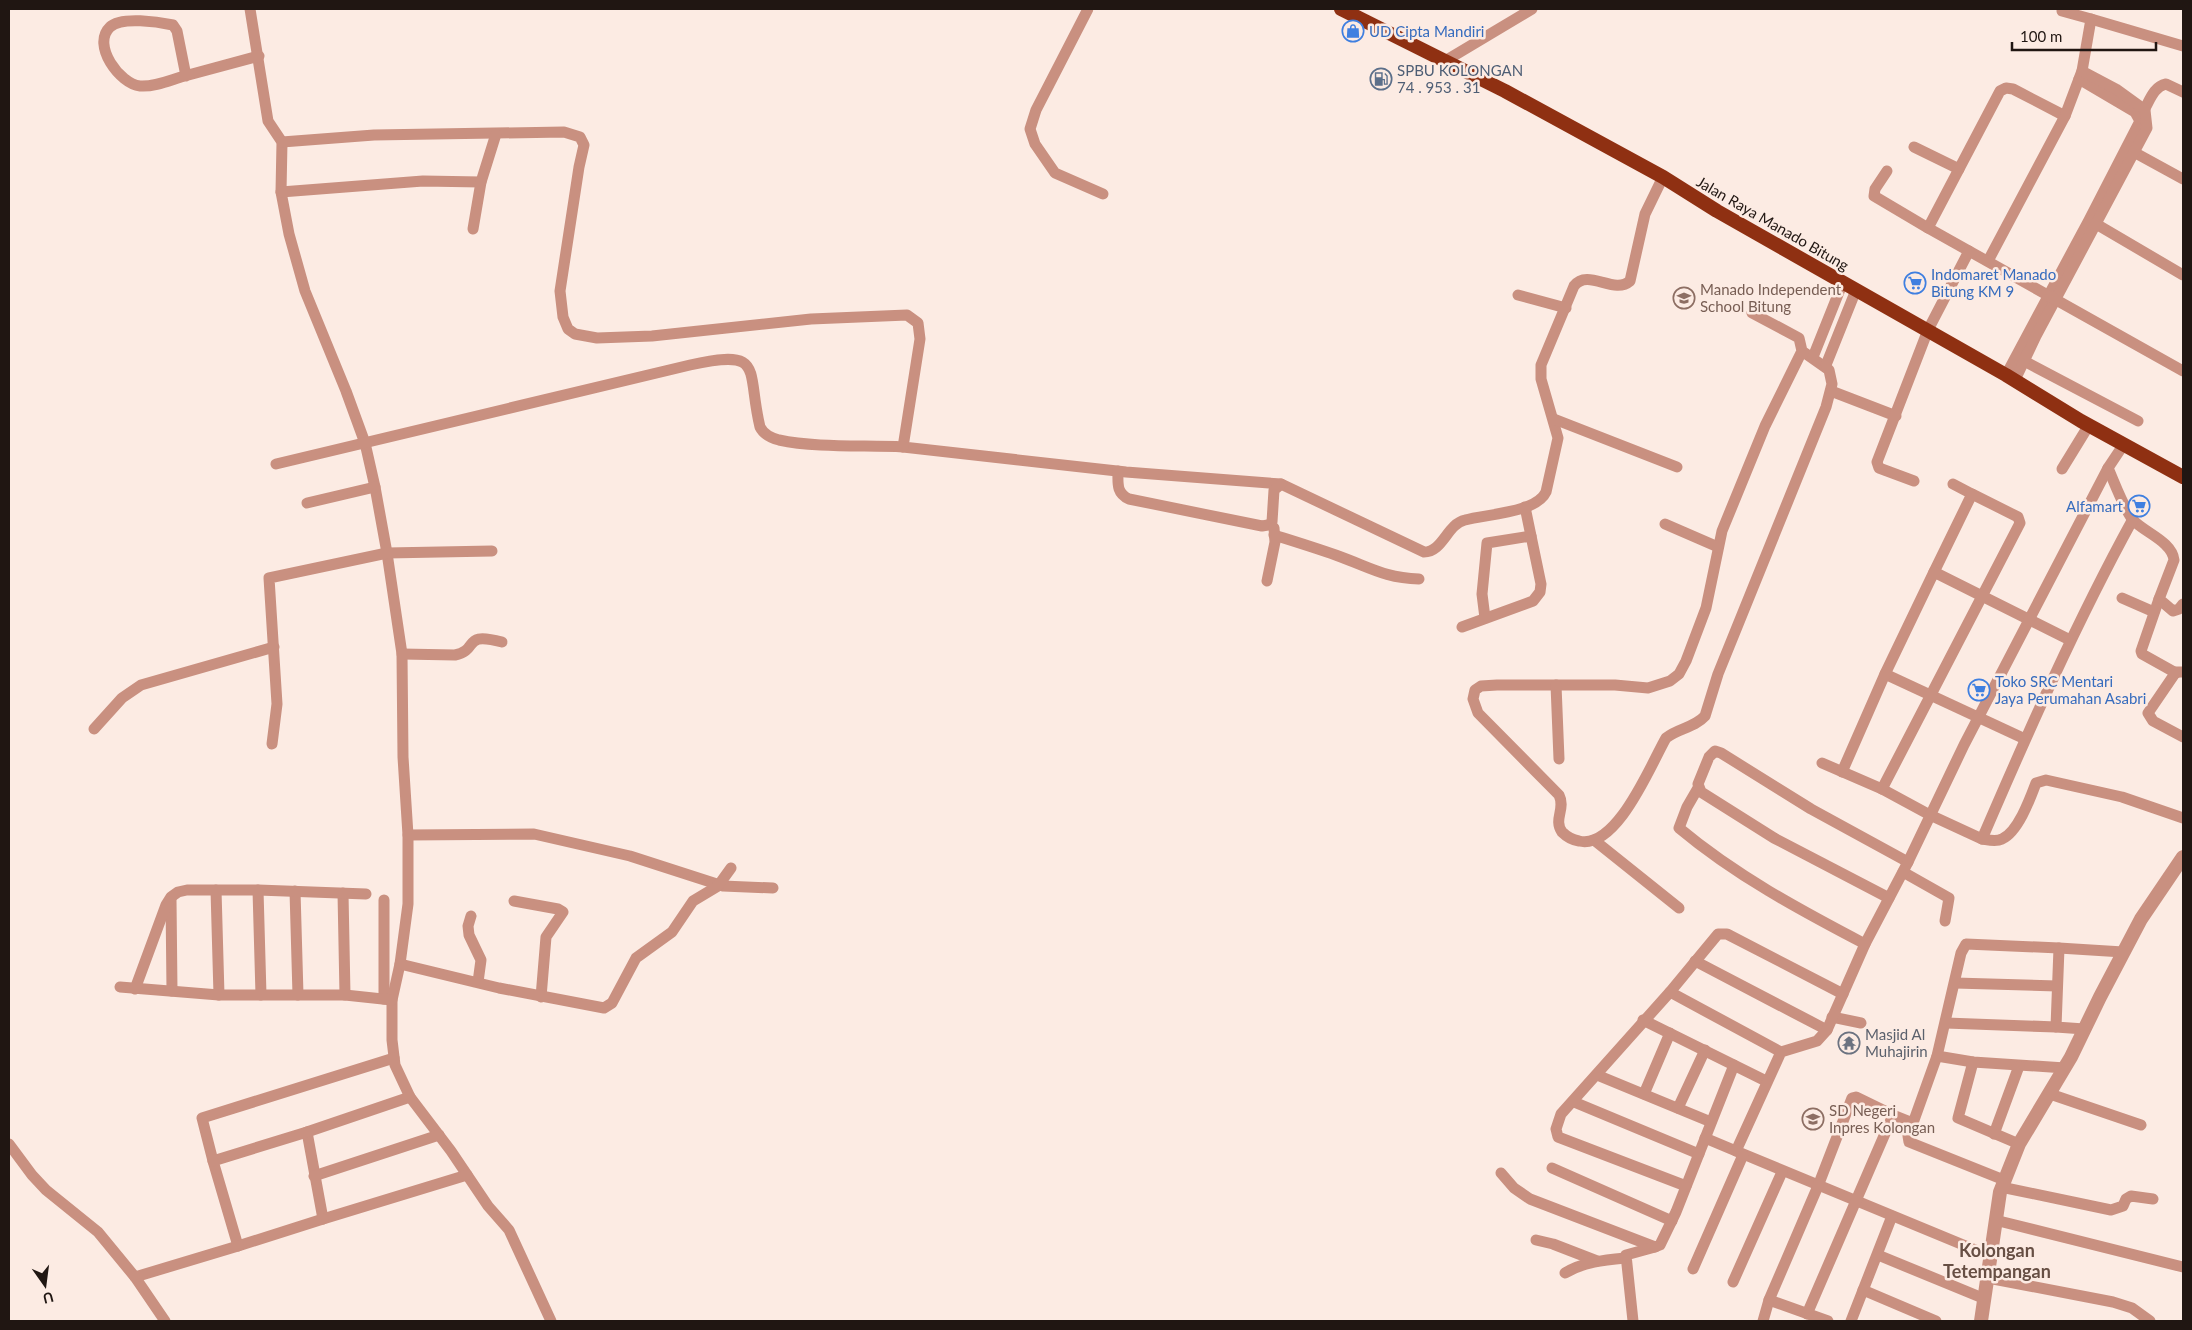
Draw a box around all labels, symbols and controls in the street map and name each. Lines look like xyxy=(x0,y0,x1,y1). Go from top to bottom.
shop icon: UD Cipta Mandiri xyxy=(1341,19,1365,43)
scale bar xyxy=(2012,20,2156,52)
place label: UD Cipta Mandiri xyxy=(1369,22,1484,40)
text: 100 m xyxy=(2020,27,2062,45)
place label: SPBU KOLONGAN 74 . 953 . 31 xyxy=(1397,61,1523,96)
fuel station icon: SPBU KOLONGAN 74 . 953 . 31 xyxy=(1369,67,1393,91)
street label: Jalan Raya Manado Bitung xyxy=(1694,172,1853,274)
place label: Indomaret Manado Bitung KM 9 xyxy=(1931,265,2056,300)
supermarket icon: Indomaret Manado Bitung KM 9 xyxy=(1903,271,1927,295)
place label: Manado Independent School Bitung xyxy=(1700,280,1842,315)
school or university icon: Manado Independent School Bitung xyxy=(1672,286,1696,310)
supermarket icon: Alfamart xyxy=(2127,494,2151,518)
place label: Alfamart xyxy=(2066,497,2124,515)
place label: Toko SRC Mentari Jaya Perumahan Asabri xyxy=(1995,672,2146,707)
supermarket icon: Toko SRC Mentari Jaya Perumahan Asabri xyxy=(1967,678,1991,702)
place label: Masjid Al Muhajirin xyxy=(1865,1025,1928,1060)
temple icon: Masjid Al Muhajirin xyxy=(1837,1031,1861,1055)
place label: SD Negeri Inpres Kolongan xyxy=(1829,1101,1935,1136)
school or university icon: SD Negeri Inpres Kolongan xyxy=(1801,1107,1825,1131)
district label: Kolongan Tetempangan xyxy=(1943,1239,2051,1282)
north arrow xyxy=(20,1260,70,1310)
text: U xyxy=(41,1289,55,1308)

